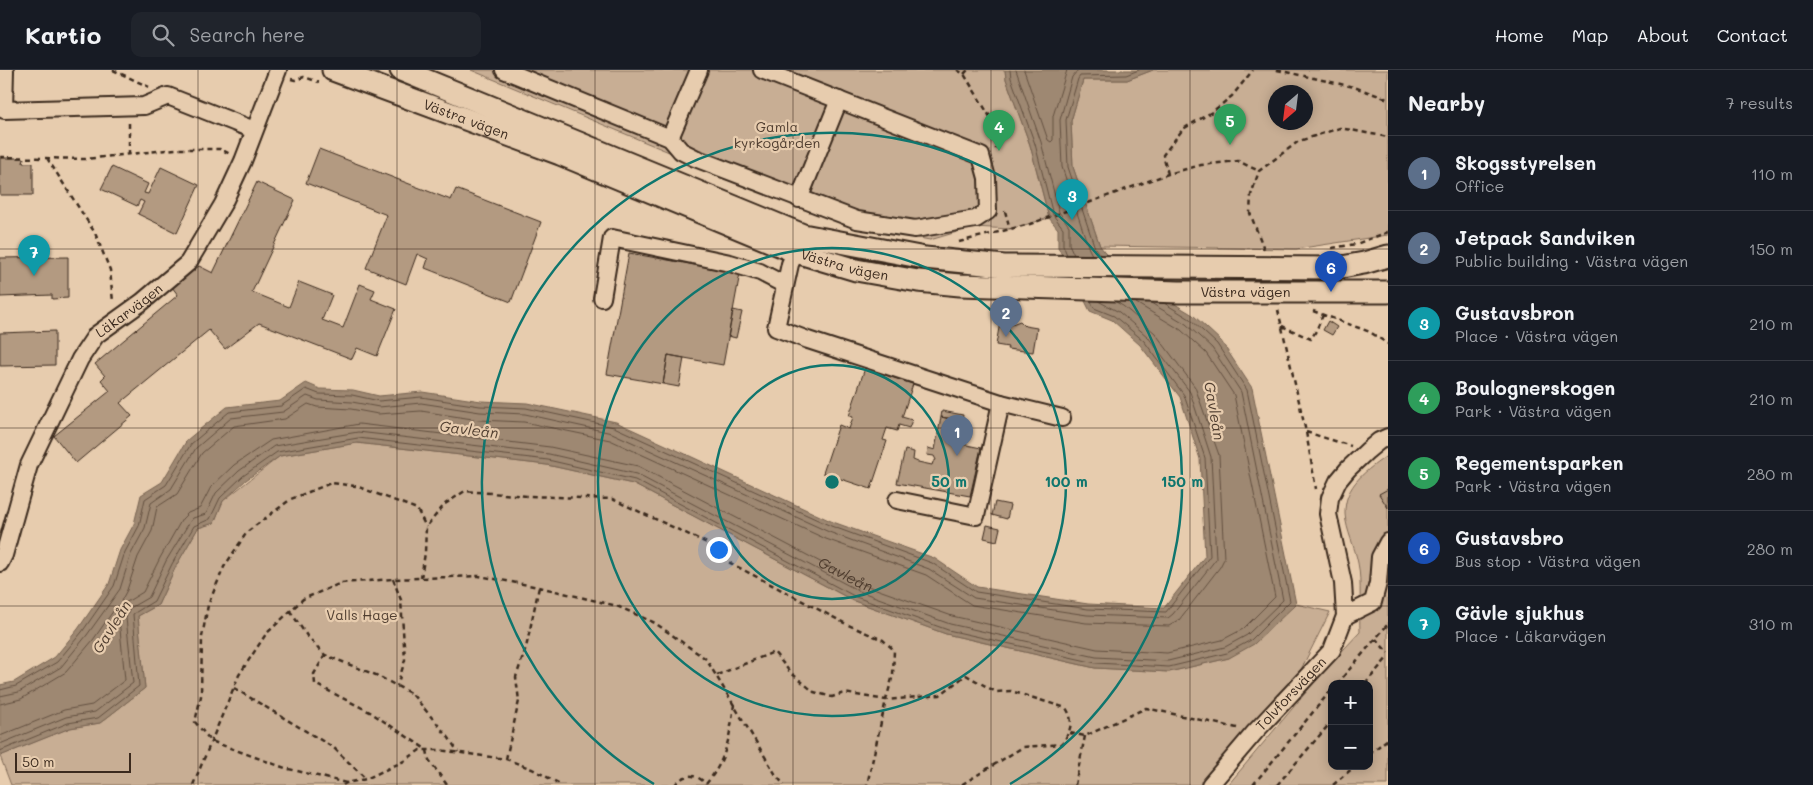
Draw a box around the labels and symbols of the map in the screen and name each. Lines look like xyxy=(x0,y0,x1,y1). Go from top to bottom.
north arrow xyxy=(1268,85,1313,130)
street label: Västra vägen xyxy=(421,94,512,143)
pin: 5 xyxy=(1214,104,1246,145)
pin: 4 xyxy=(983,110,1015,151)
park label: Gamla kyrkogården xyxy=(734,117,820,152)
pin: 3 xyxy=(1056,179,1088,220)
pin: 7 xyxy=(18,235,50,276)
street label: Västra vägen xyxy=(799,244,890,285)
pin: 6 xyxy=(1315,251,1347,292)
street label: Läkarvägen xyxy=(91,279,166,341)
street label: Västra vägen xyxy=(1200,282,1291,301)
pin: 2 xyxy=(990,296,1022,337)
water label: Gavleån xyxy=(1200,380,1230,442)
water label: Gavleån xyxy=(439,415,500,443)
pin: 1 xyxy=(941,415,973,456)
text: 50 m xyxy=(931,471,967,491)
text: 100 m xyxy=(1044,471,1088,491)
text: 150 m xyxy=(1161,471,1203,491)
centre of rings xyxy=(823,473,841,491)
your location xyxy=(706,537,732,563)
water label: Gavleån xyxy=(815,552,876,596)
water label: Gavleån xyxy=(87,596,135,657)
park label: Valls Hage xyxy=(326,605,398,624)
street label: Tolvforsvägen xyxy=(1251,652,1330,734)
scale bar xyxy=(15,750,131,773)

